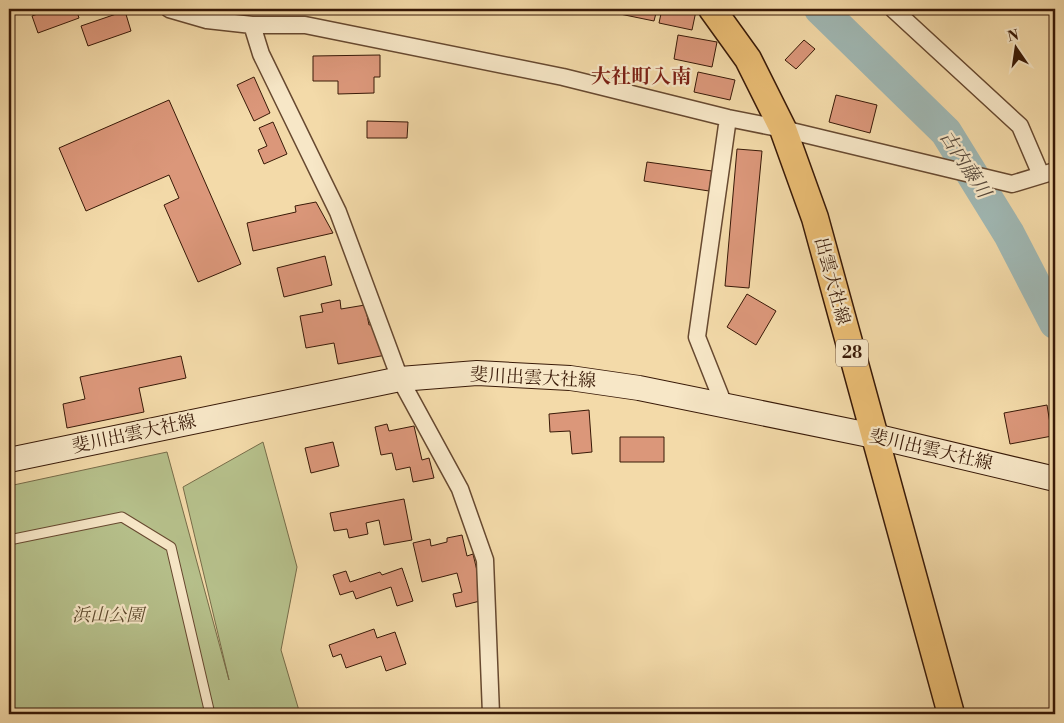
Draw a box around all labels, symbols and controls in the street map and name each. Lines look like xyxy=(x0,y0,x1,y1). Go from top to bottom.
north arrow xyxy=(992,22,1042,72)
text: N xyxy=(1006,26,1021,46)
district label: 大社町入南 xyxy=(591,65,691,90)
water label: 古内藤川 xyxy=(934,126,997,204)
street label: 出雲大社線 xyxy=(809,235,855,327)
road number: 28 xyxy=(836,339,868,366)
street label: 斐川出雲大社線 xyxy=(469,363,597,393)
street label: 斐川出雲大社線 xyxy=(70,410,198,458)
street label: 斐川出雲大社線 xyxy=(867,425,995,475)
park label: 浜山公園 xyxy=(72,604,147,627)

